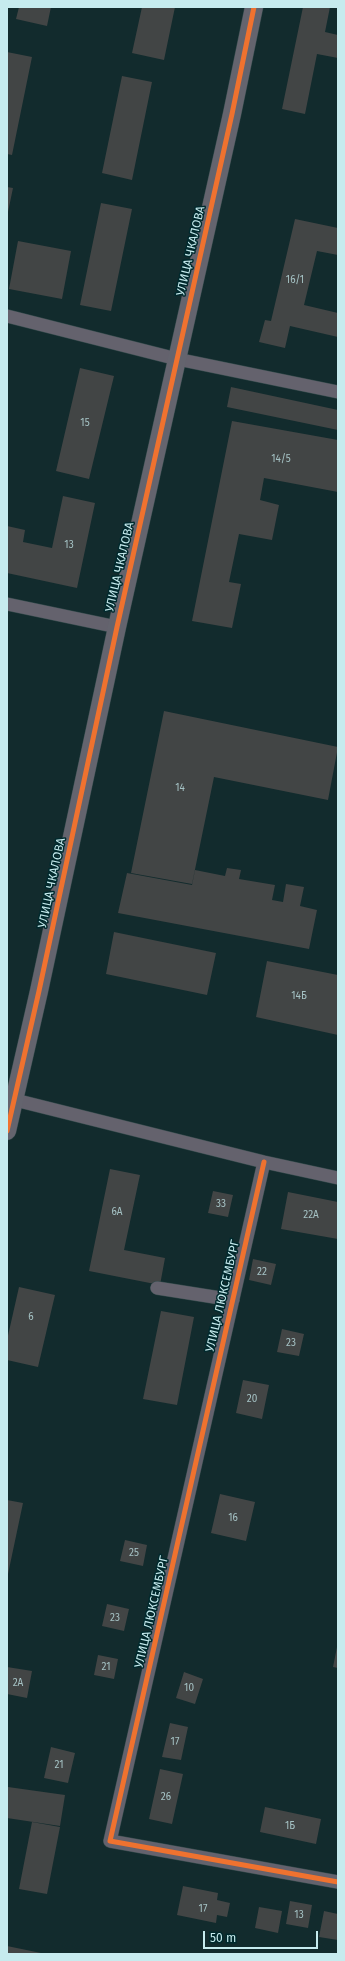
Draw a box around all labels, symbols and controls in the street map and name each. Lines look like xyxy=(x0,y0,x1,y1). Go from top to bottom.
street label: УЛИЦА ЧКАЛОВА xyxy=(174,205,208,297)
house number: 16/1 xyxy=(286,274,304,286)
house number: 15 xyxy=(80,417,90,429)
house number: 14/5 xyxy=(271,453,291,465)
street label: УЛИЦА ЧКАЛОВА xyxy=(103,521,137,613)
house number: 13 xyxy=(64,539,74,551)
house number: 14 xyxy=(175,782,185,794)
street label: УЛИЦА ЧКАЛОВА xyxy=(35,837,69,929)
house number: 14Б xyxy=(291,990,307,1002)
house number: 33 xyxy=(216,1198,226,1210)
house number: 6А xyxy=(111,1206,123,1218)
house number: 22А xyxy=(303,1209,319,1221)
street label: УЛИЦА ЛЮКСЕМБУРГ xyxy=(203,1239,243,1353)
house number: 22 xyxy=(257,1266,267,1278)
house number: 6 xyxy=(28,1311,34,1323)
house number: 23 xyxy=(286,1337,296,1349)
house number: 20 xyxy=(247,1393,257,1405)
house number: 16 xyxy=(228,1512,238,1524)
house number: 25 xyxy=(129,1547,139,1559)
street label: УЛИЦА ЛЮКСЕМБУРГ xyxy=(132,1555,172,1669)
house number: 23 xyxy=(110,1612,120,1624)
house number: 21 xyxy=(101,1661,111,1673)
house number: 2А xyxy=(13,1677,23,1689)
house number: 10 xyxy=(184,1682,194,1694)
house number: 17 xyxy=(171,1736,179,1748)
house number: 21 xyxy=(54,1759,64,1771)
house number: 26 xyxy=(161,1791,171,1803)
house number: 1Б xyxy=(285,1820,295,1832)
house number: 17 xyxy=(199,1903,207,1915)
house number: 13 xyxy=(294,1909,304,1921)
scale bar xyxy=(205,1923,320,1949)
text: 50 m xyxy=(210,1931,236,1945)

